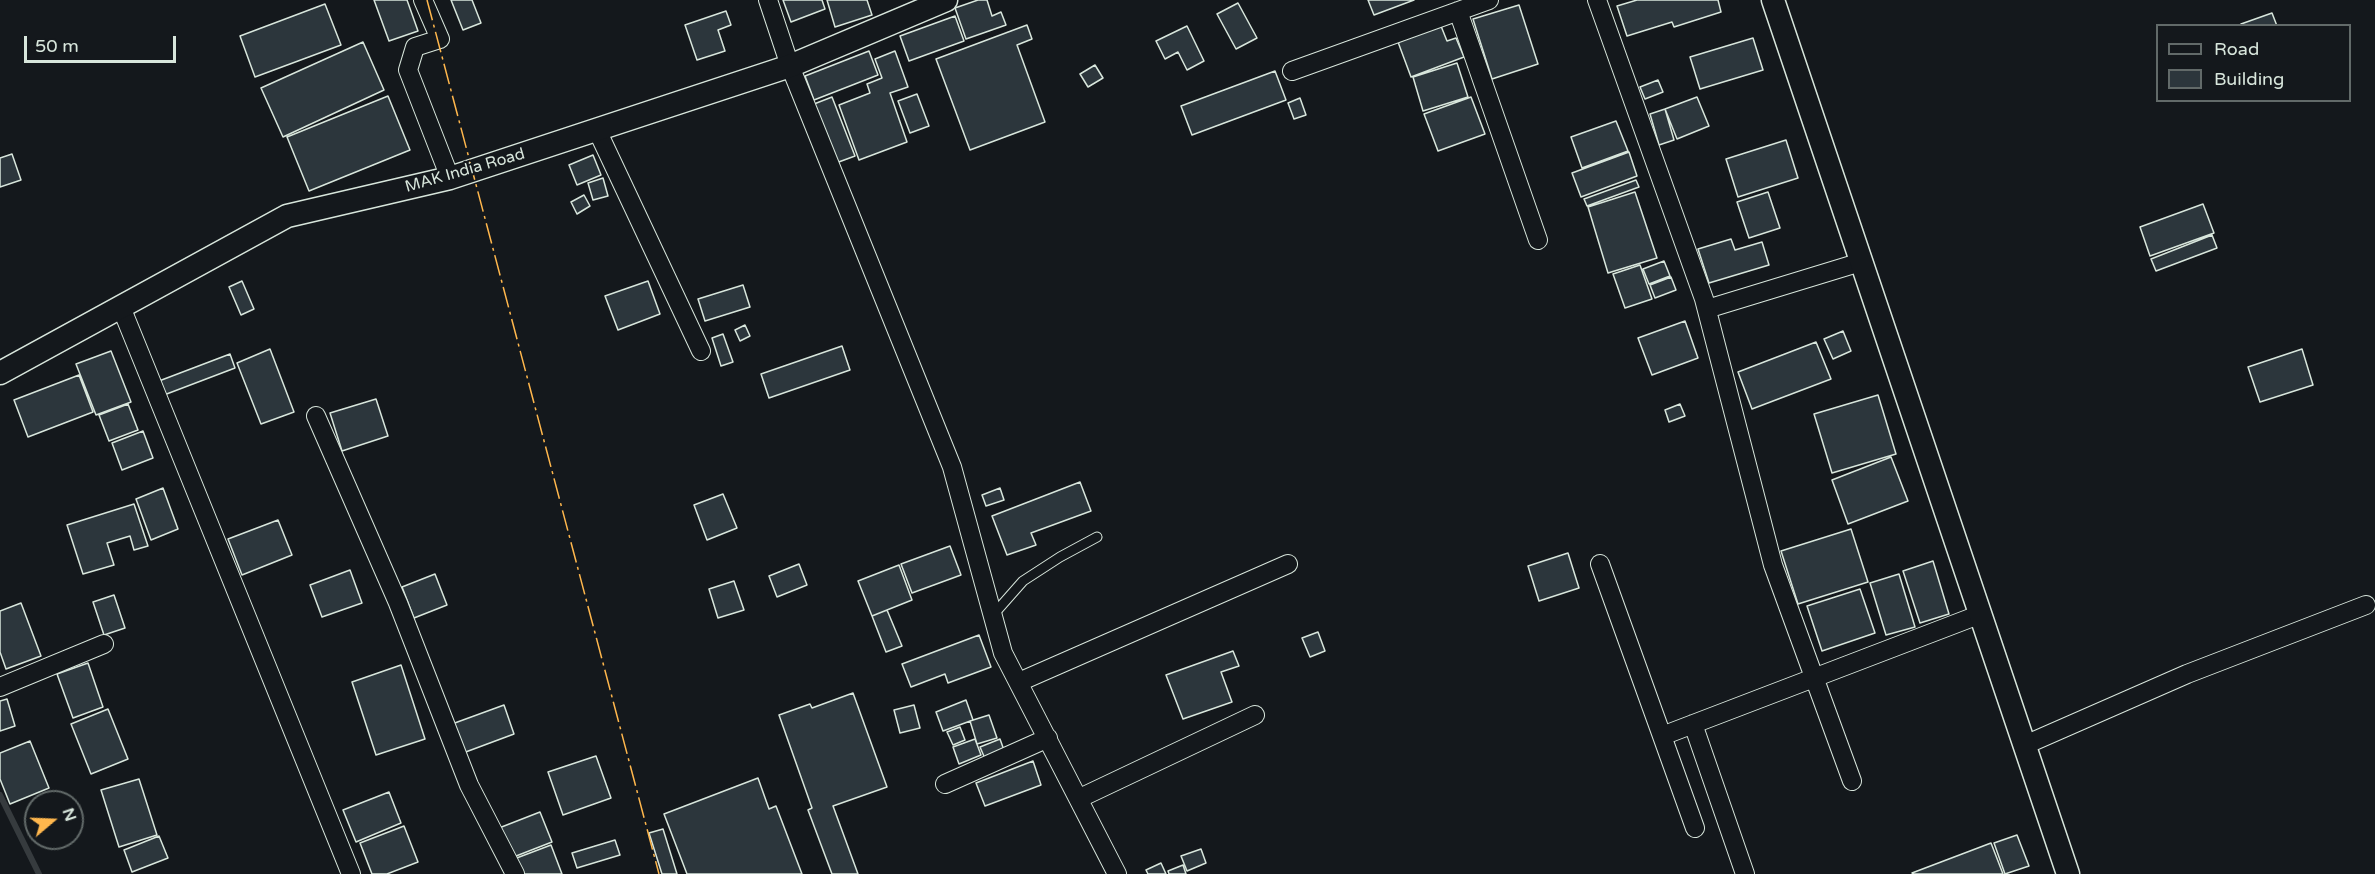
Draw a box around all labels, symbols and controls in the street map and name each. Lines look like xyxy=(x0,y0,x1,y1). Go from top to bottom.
scale bar xyxy=(27,24,178,62)
legend xyxy=(2156,24,2351,102)
text: 50 m xyxy=(35,35,79,57)
text: Road xyxy=(2214,38,2259,60)
text: Building xyxy=(2214,68,2284,90)
street label: MAK India Road xyxy=(403,145,527,197)
north arrow xyxy=(24,790,84,850)
text: N xyxy=(58,805,81,824)

